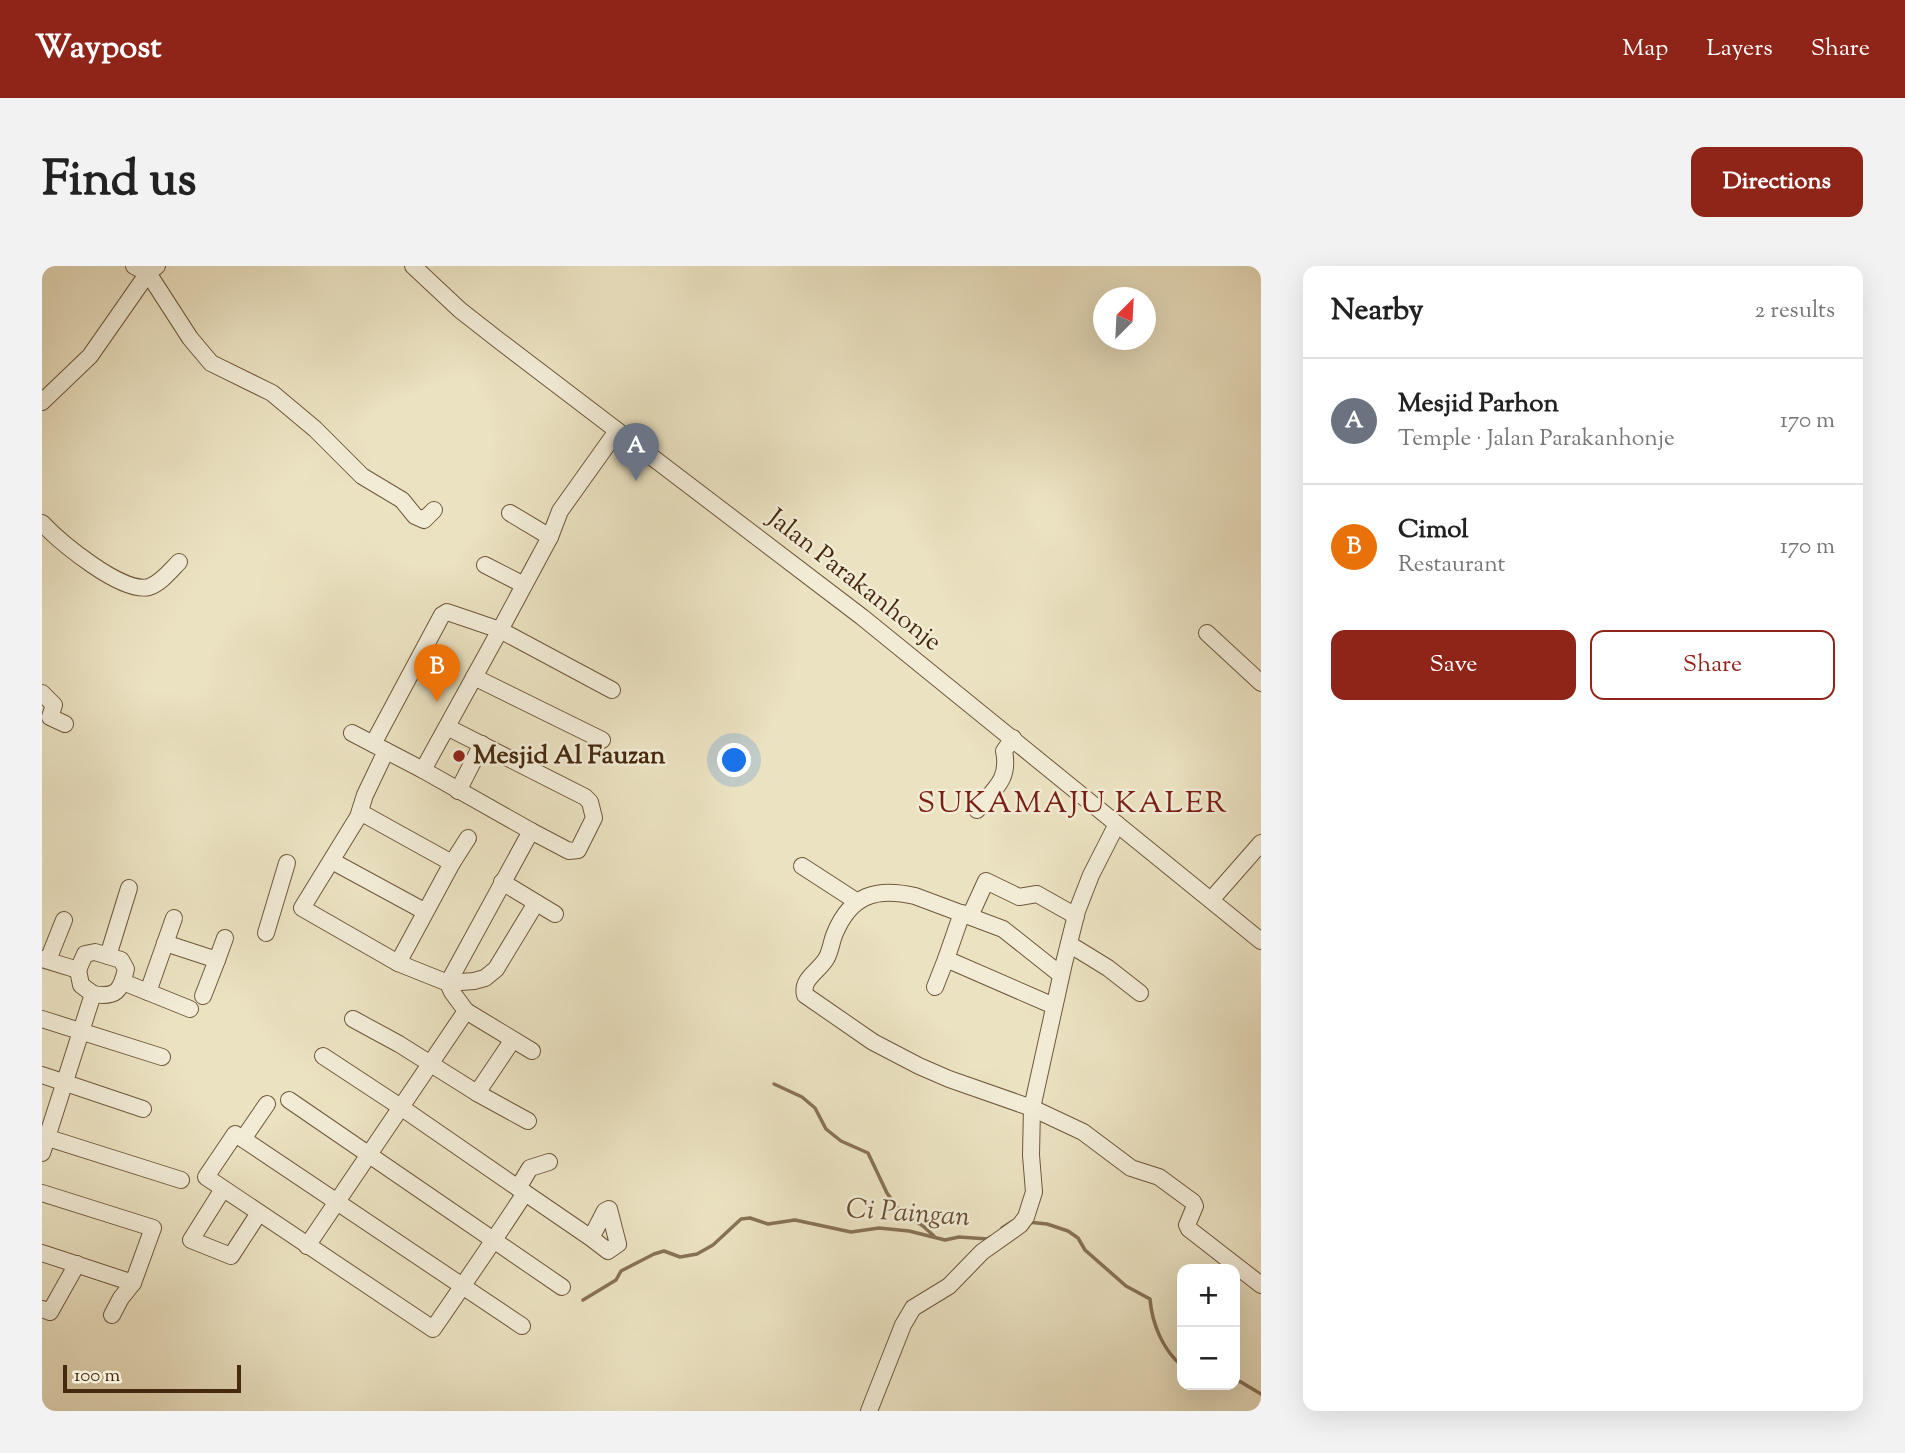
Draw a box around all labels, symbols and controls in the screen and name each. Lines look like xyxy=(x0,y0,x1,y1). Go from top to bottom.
text: Waypost xyxy=(35,25,162,73)
text: Map xyxy=(1622,32,1668,66)
text: Layers xyxy=(1706,32,1773,66)
text: Share xyxy=(1811,32,1870,66)
text: Find us xyxy=(42,147,196,217)
button: Directions xyxy=(1691,147,1863,217)
north arrow xyxy=(1093,287,1156,350)
text: Nearby xyxy=(1331,290,1423,333)
text: 2 results xyxy=(1755,295,1835,328)
text: Mesjid Parhon xyxy=(1398,386,1559,423)
text: A xyxy=(1345,405,1363,438)
text: 170 m xyxy=(1780,405,1835,438)
pin: A xyxy=(613,423,659,481)
text: Temple · Jalan Parakanhonje xyxy=(1398,423,1675,456)
street label: Jalan Parakanhonje xyxy=(757,500,949,661)
text: Cimol xyxy=(1398,512,1469,549)
text: B xyxy=(1347,531,1361,564)
text: 170 m xyxy=(1780,531,1835,564)
text: Restaurant xyxy=(1398,549,1505,582)
button: Save xyxy=(1331,630,1576,700)
button: Share xyxy=(1590,630,1835,700)
pin: B xyxy=(414,644,460,702)
place label: Mesjid Al Fauzan xyxy=(473,738,666,775)
your location xyxy=(717,743,751,777)
marker: Mesjid Al Fauzan xyxy=(451,748,467,764)
district label: SUKAMAJU KALER xyxy=(917,783,1229,826)
water label: Ci Paingan xyxy=(845,1190,972,1238)
map controls xyxy=(1177,1264,1240,1390)
button: + xyxy=(1177,1264,1240,1327)
button: − xyxy=(1177,1327,1240,1390)
scale bar xyxy=(63,1362,242,1394)
text: 100 m xyxy=(74,1363,120,1390)

